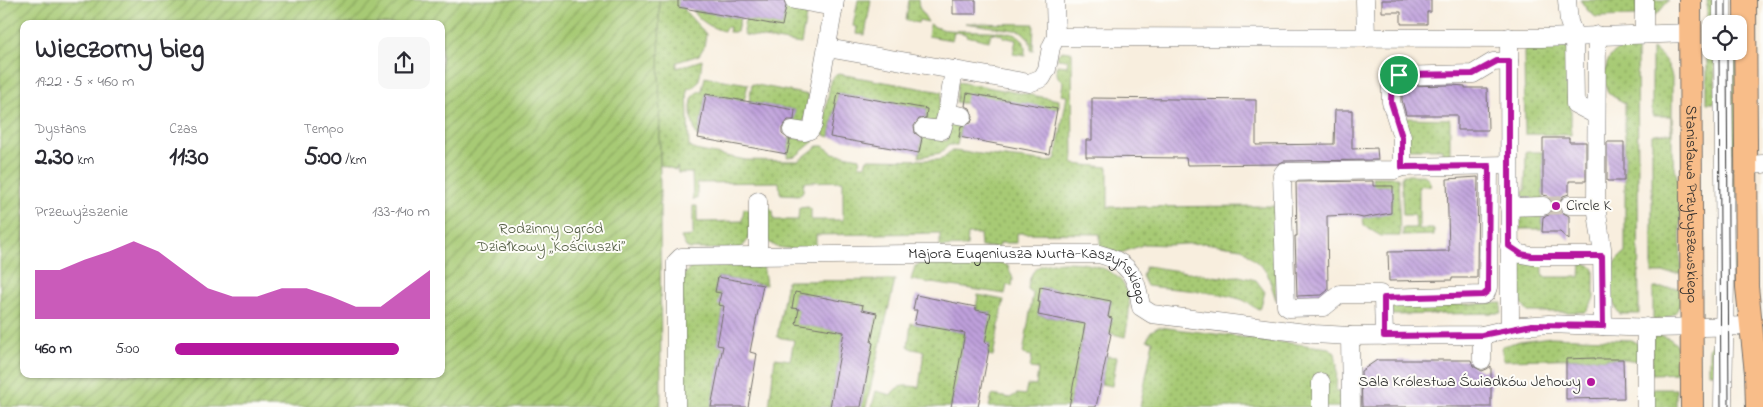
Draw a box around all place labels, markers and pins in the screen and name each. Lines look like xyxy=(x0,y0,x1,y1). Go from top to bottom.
pin xyxy=(1378,54,1420,96)
place label: Circle K xyxy=(1566,194,1612,218)
marker: Circle K xyxy=(1550,200,1562,212)
place label: Sala Królestwa Świadków Jehowy xyxy=(1358,370,1581,394)
marker: Sala Królestwa Świadków Jehowy xyxy=(1585,376,1597,388)

